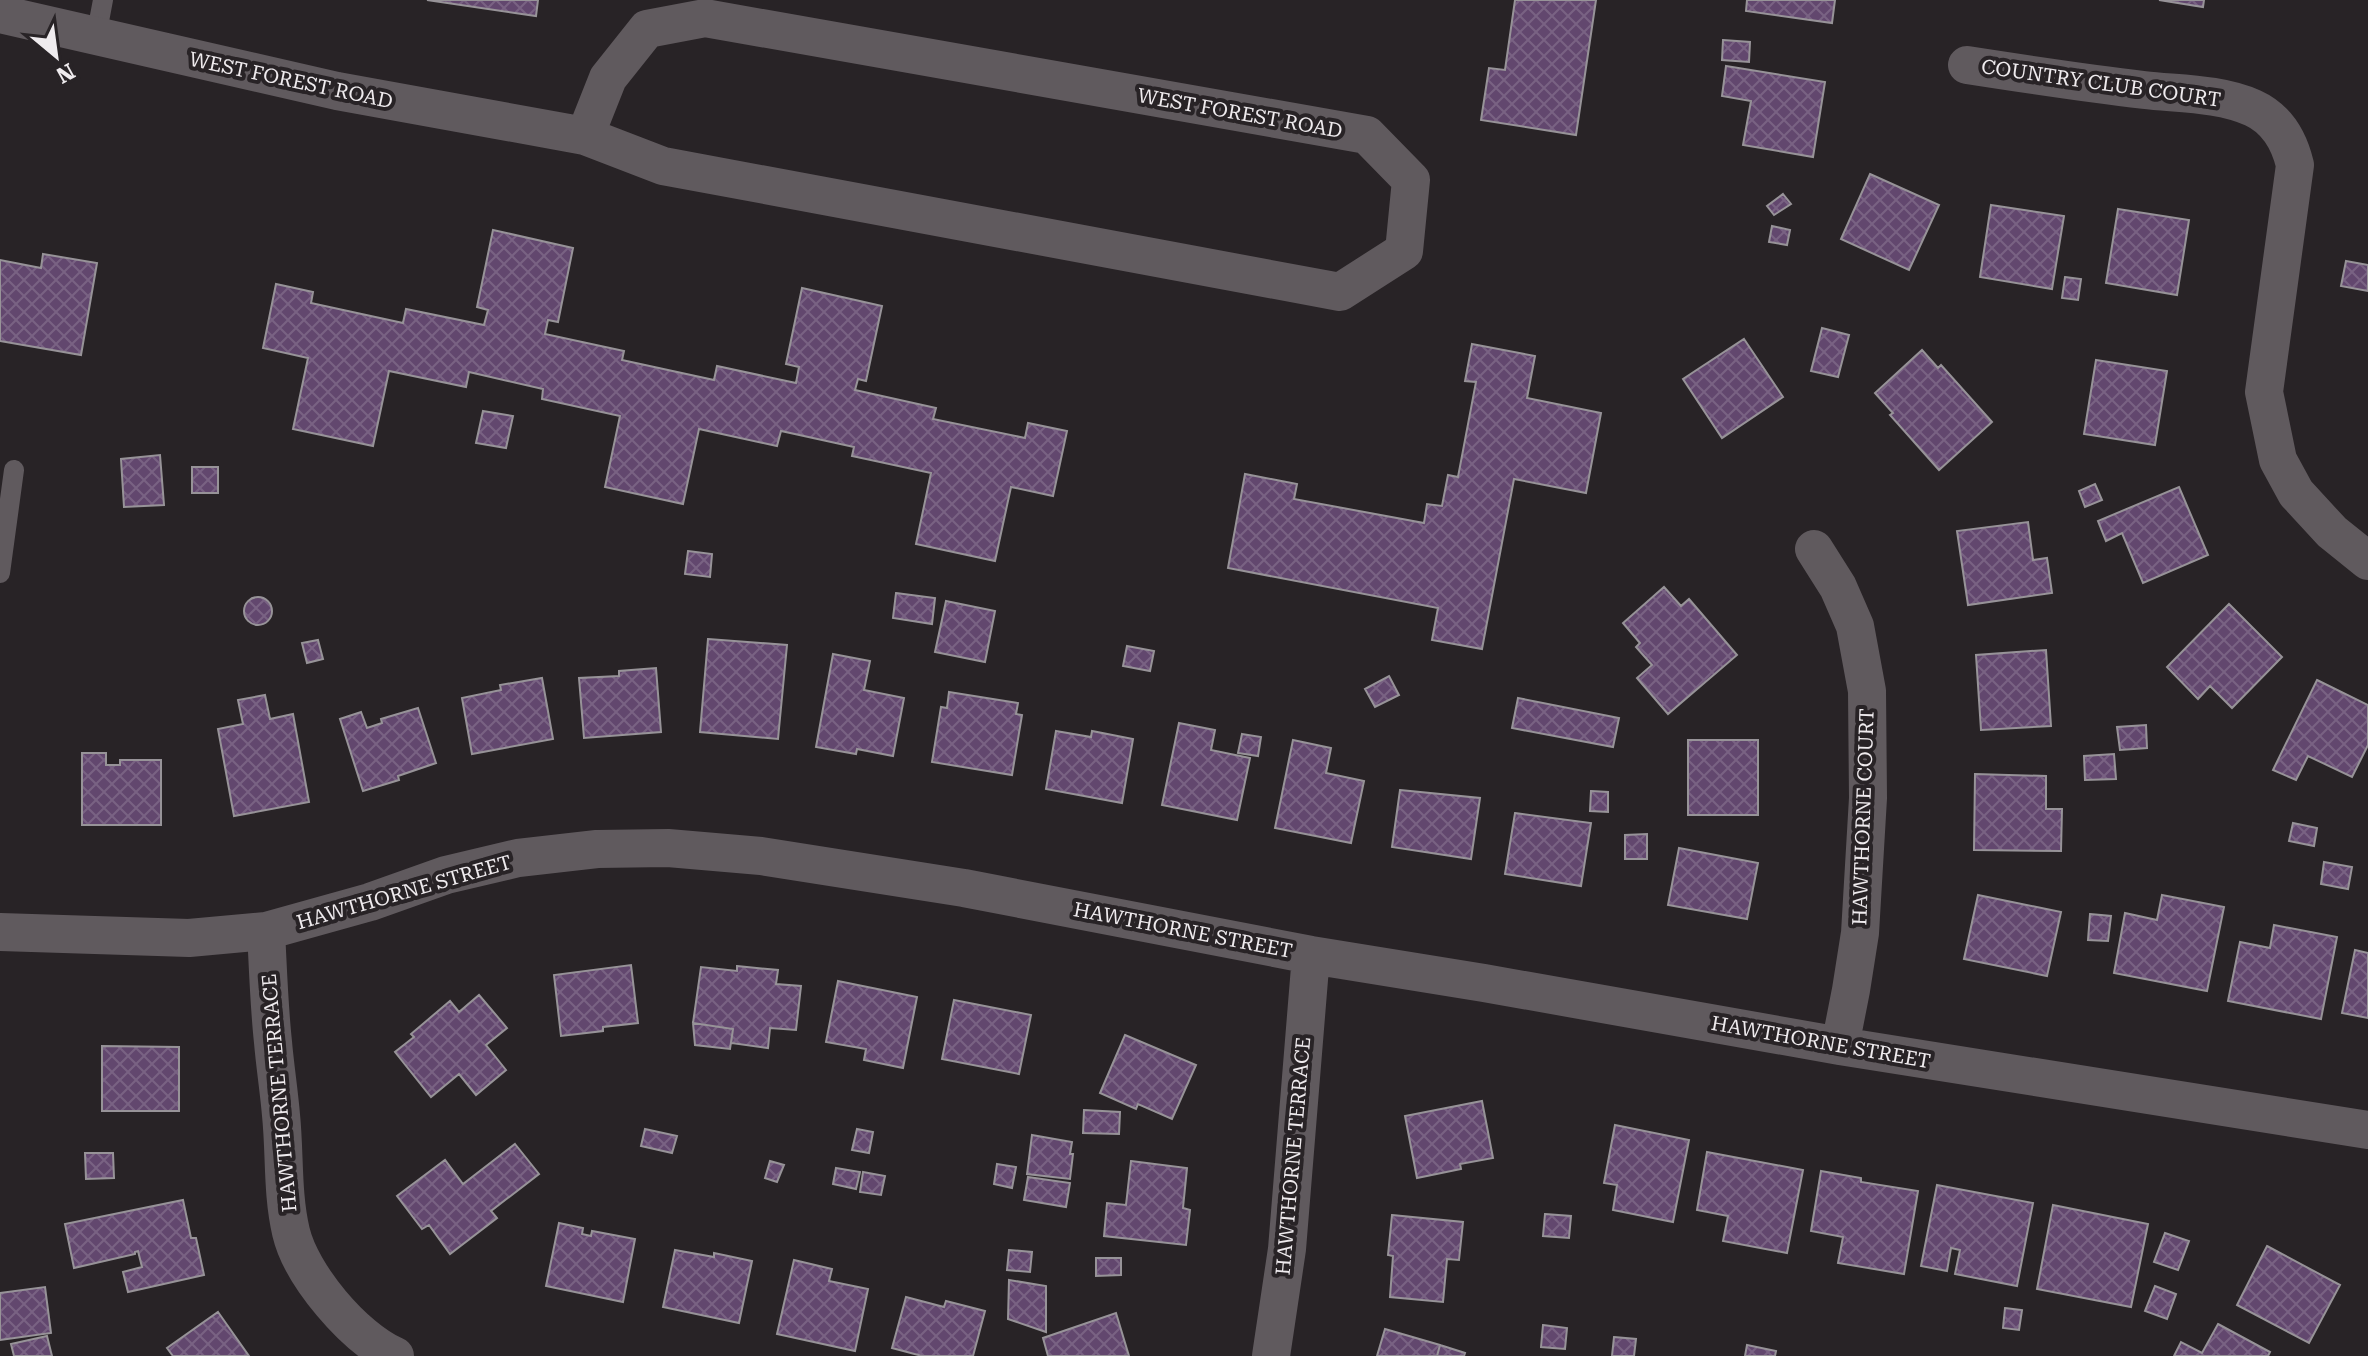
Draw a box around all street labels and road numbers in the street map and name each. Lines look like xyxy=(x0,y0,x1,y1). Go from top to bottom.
street label: WEST FOREST ROAD xyxy=(187,47,395,113)
street label: COUNTRY CLUB COURT xyxy=(1980,54,2222,112)
street label: WEST FOREST ROAD xyxy=(1136,83,1344,143)
street label: HAWTHORNE COURT xyxy=(1847,708,1879,926)
street label: HAWTHORNE STREET xyxy=(294,850,514,934)
street label: HAWTHORNE STREET xyxy=(1072,897,1294,963)
street label: HAWTHORNE TERRACE xyxy=(257,973,301,1213)
street label: HAWTHORNE STREET xyxy=(1709,1011,1933,1073)
street label: HAWTHORNE TERRACE xyxy=(1271,1036,1315,1276)

